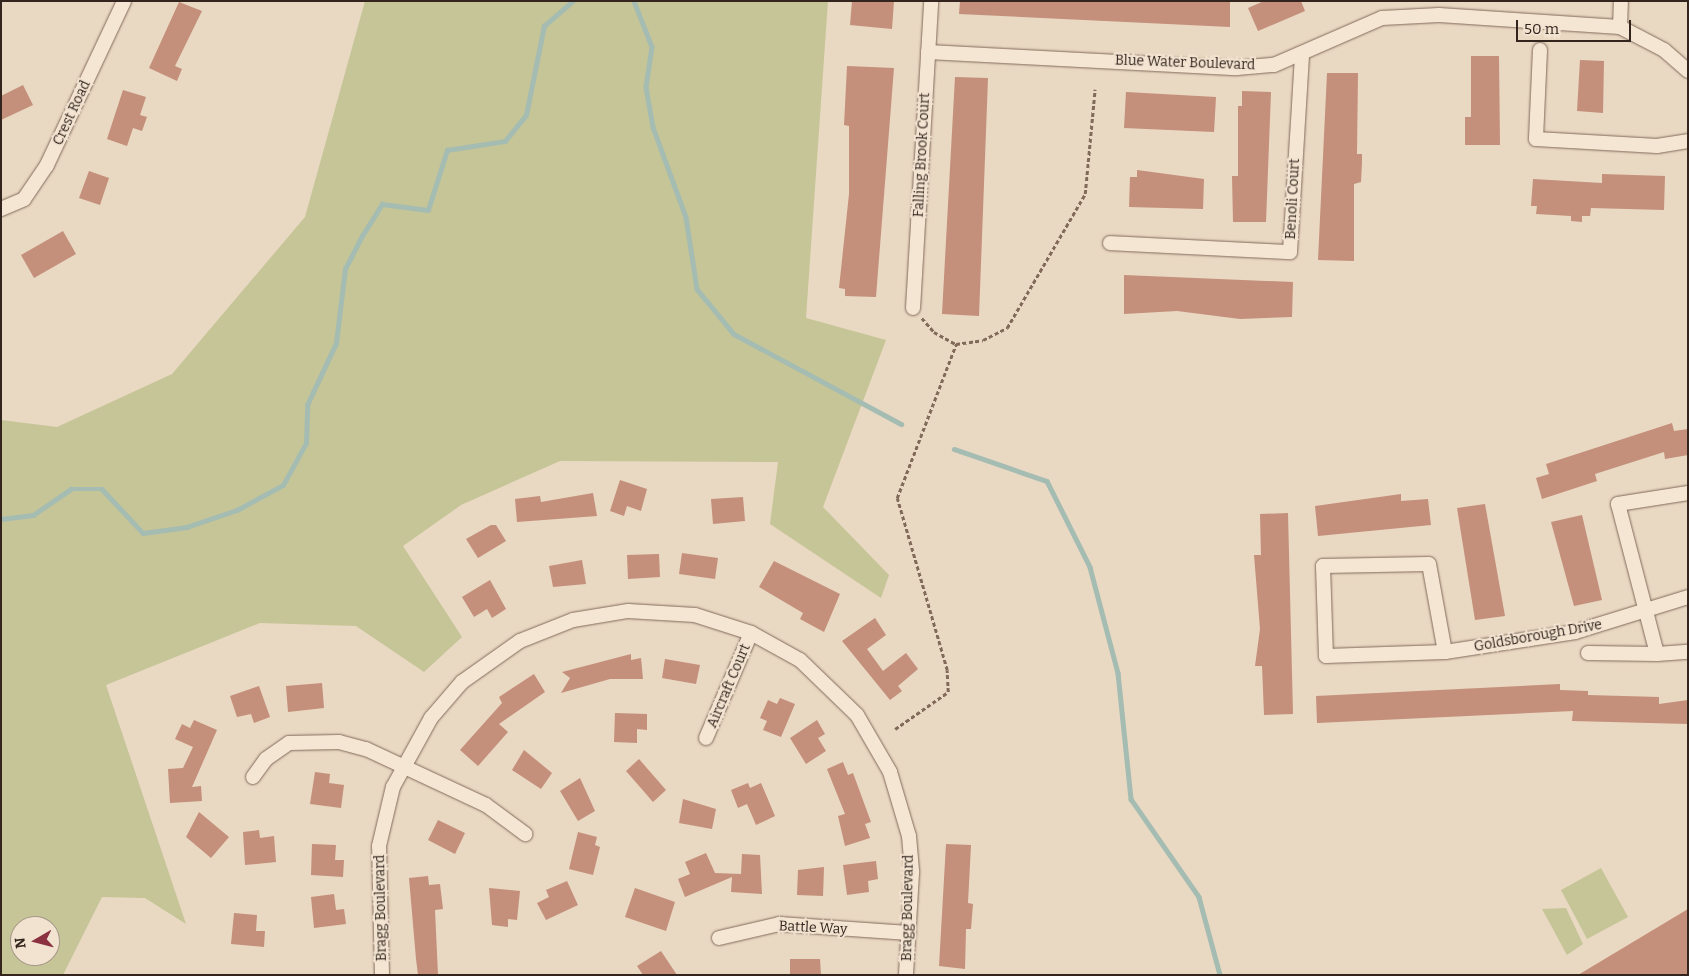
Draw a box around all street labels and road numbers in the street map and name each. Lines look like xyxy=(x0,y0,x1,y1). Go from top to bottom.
street label: Blue Water Boulevard xyxy=(1115,52,1255,74)
street label: Crest Road xyxy=(50,78,94,148)
street label: Falling Brook Court xyxy=(910,92,934,218)
street label: Benoli Court xyxy=(1282,158,1304,240)
street label: Goldsborough Drive xyxy=(1473,616,1603,656)
street label: Aircraft Court xyxy=(704,641,754,731)
street label: Bragg Boulevard xyxy=(372,855,390,961)
street label: Bragg Boulevard xyxy=(899,855,917,961)
street label: Battle Way xyxy=(778,918,848,938)

